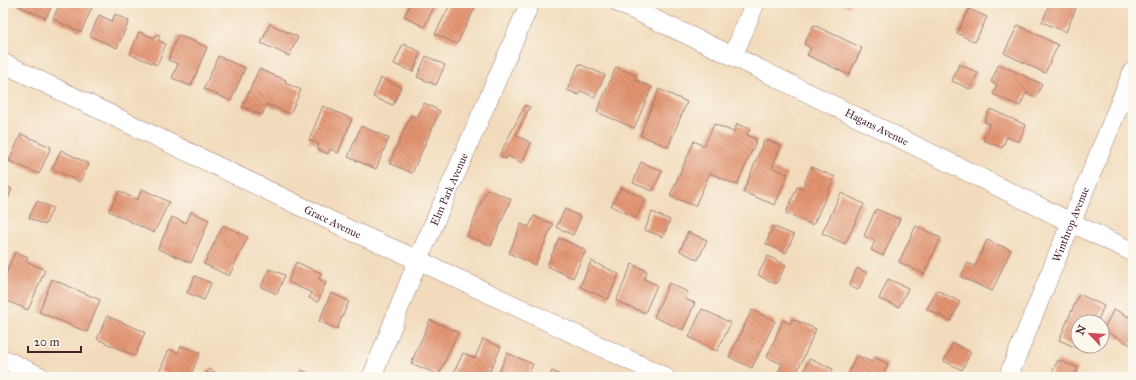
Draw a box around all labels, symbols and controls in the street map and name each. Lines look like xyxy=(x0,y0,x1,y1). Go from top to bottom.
street label: Hagans Avenue xyxy=(843,106,911,149)
street label: Elm Park Avenue xyxy=(428,151,471,228)
street label: Winthrop Avenue xyxy=(1050,185,1092,264)
street label: Grace Avenue xyxy=(302,203,363,241)
north arrow xyxy=(1070,314,1110,354)
text: N xyxy=(1074,322,1090,337)
scale bar xyxy=(28,328,81,354)
text: 20 m xyxy=(34,335,60,349)

